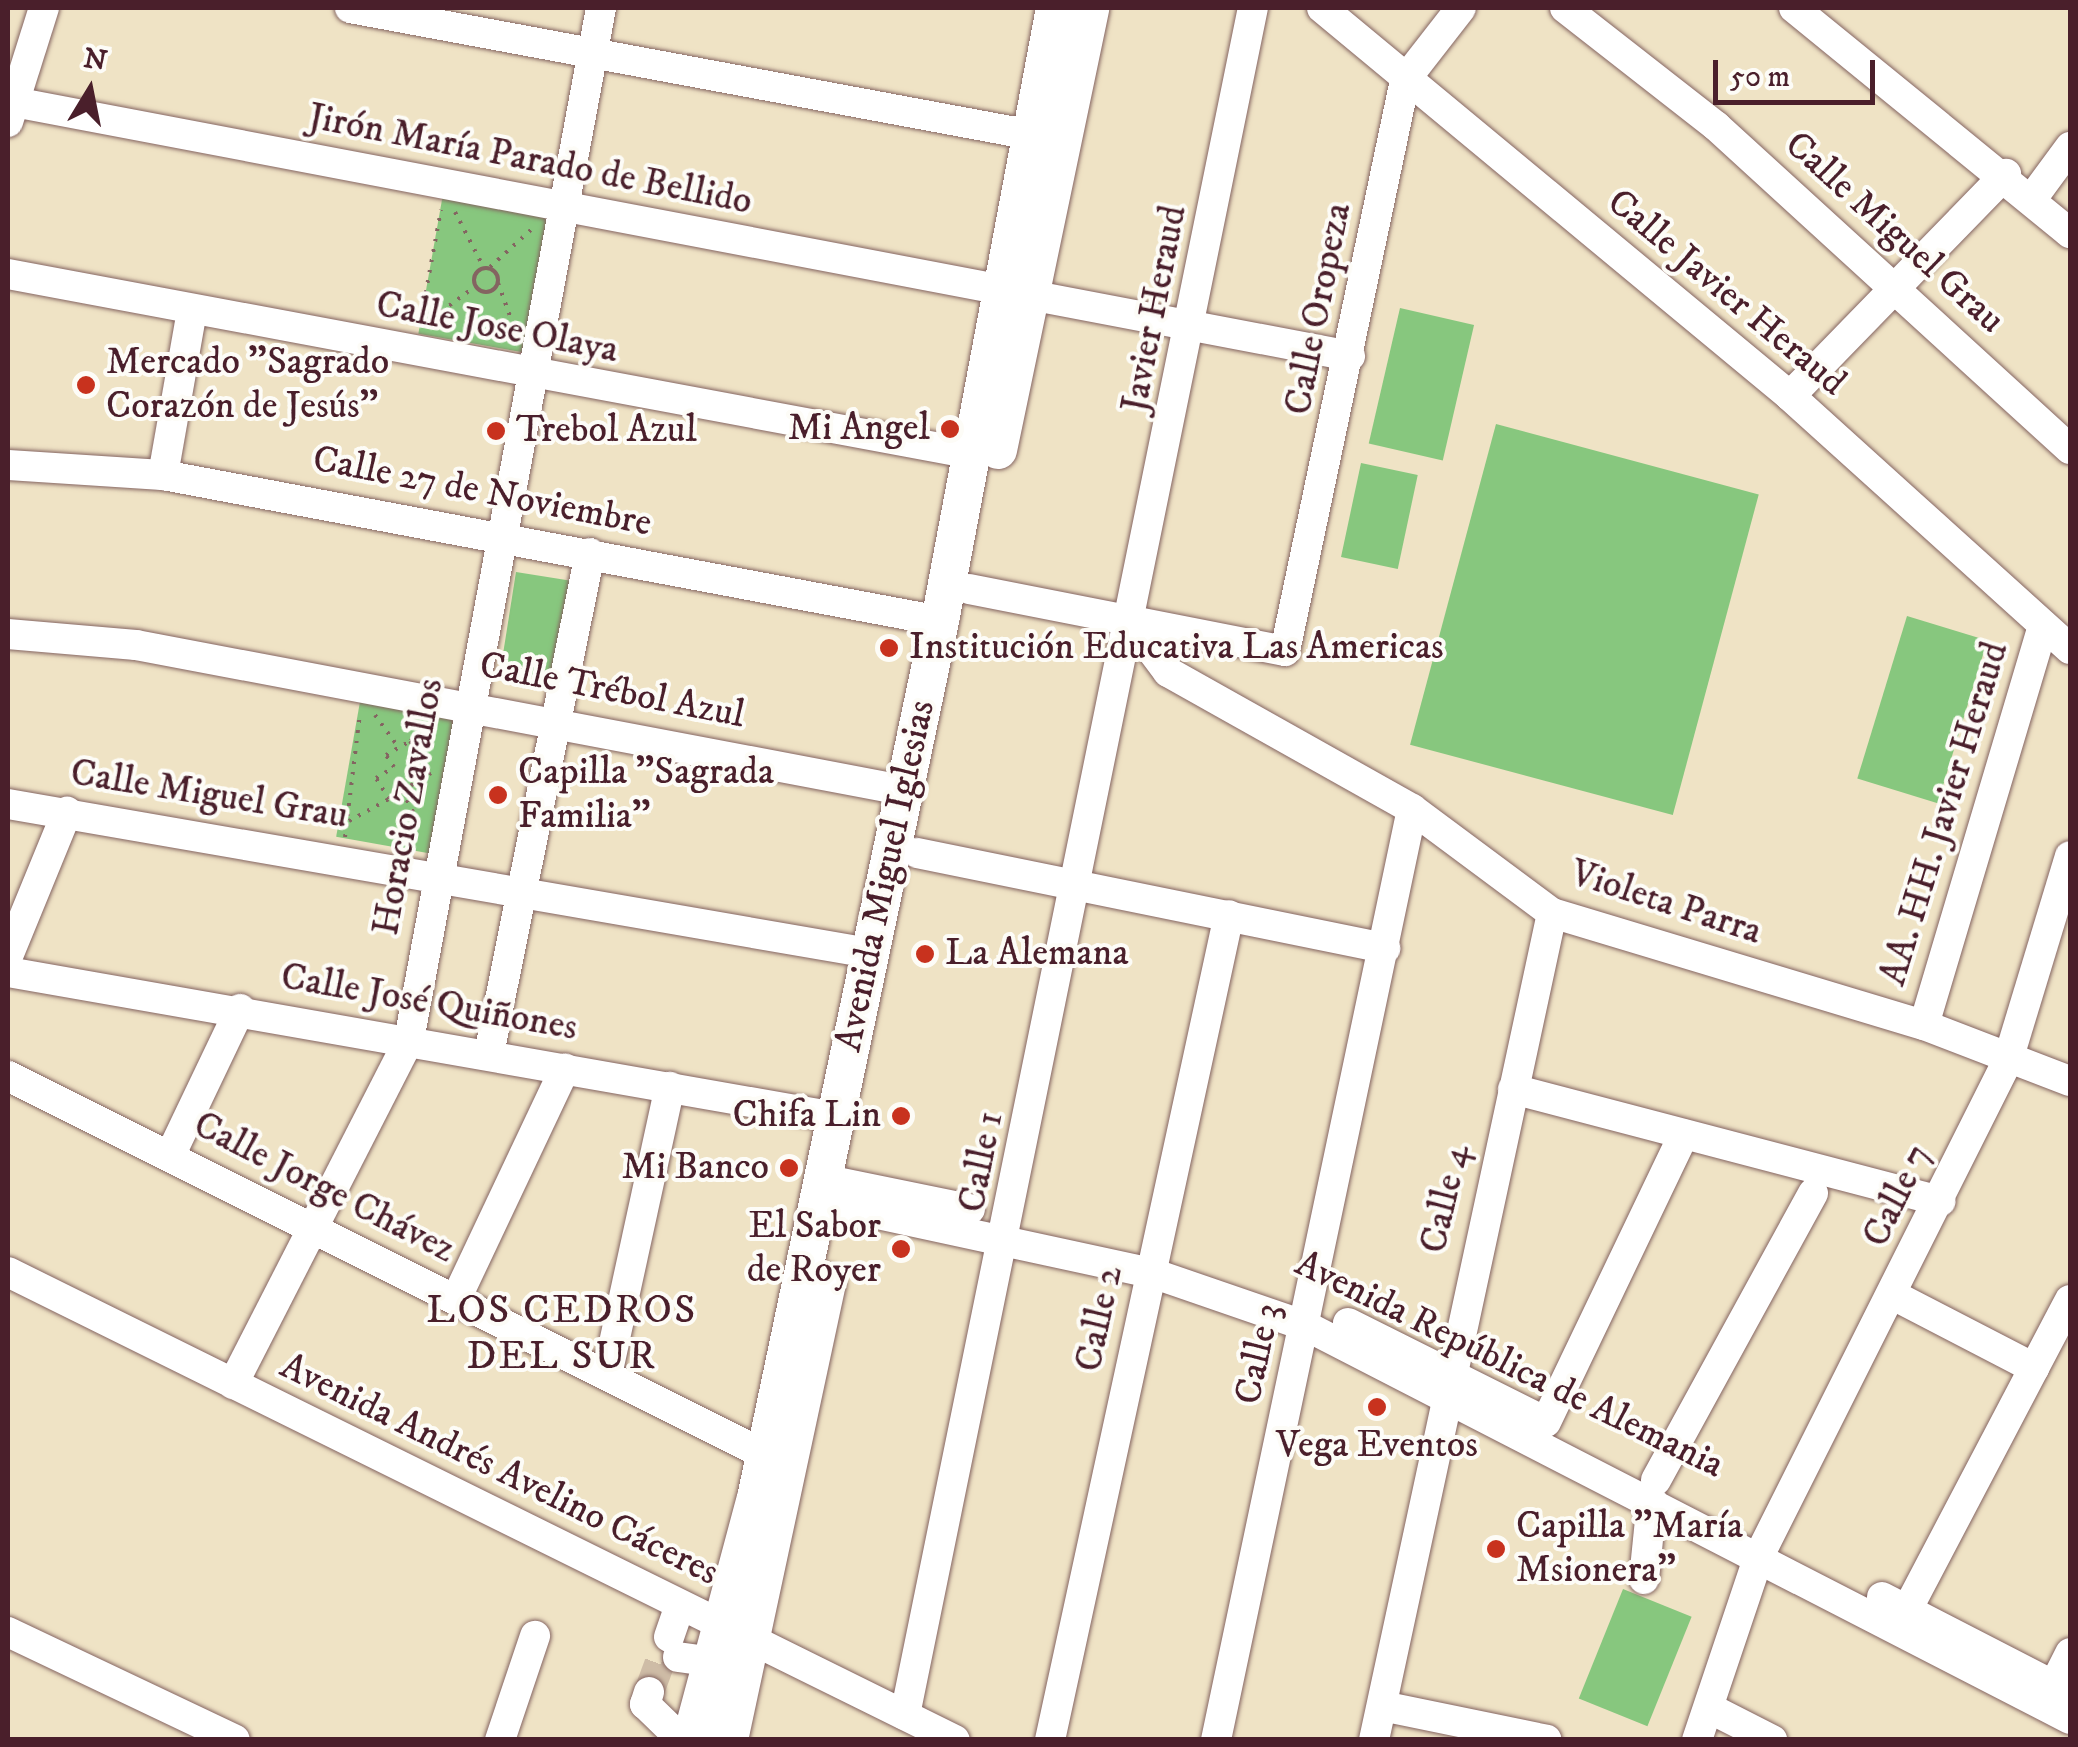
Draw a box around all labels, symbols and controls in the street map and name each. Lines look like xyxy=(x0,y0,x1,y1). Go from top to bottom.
north arrow xyxy=(40,40,140,140)
scale bar xyxy=(1718,40,1880,102)
text: N xyxy=(81,41,110,79)
text: 50 m xyxy=(1730,59,1790,96)
street label: Jirón María Parado de Bellido xyxy=(304,95,756,225)
street label: Calle Miguel Grau xyxy=(1775,122,2013,344)
street label: Calle Javier Heraud xyxy=(1597,180,1855,406)
street label: Calle Oropeza xyxy=(1276,199,1362,419)
street label: Javier Heraud xyxy=(1113,202,1197,416)
street label: Calle Jose Olaya xyxy=(372,282,622,374)
place label: Mercado "Sagrado Corazón de Jesús" xyxy=(106,340,389,429)
marker: Mercado "Sagrado Corazón de Jesús" xyxy=(75,374,97,396)
place label: Mi Angel xyxy=(788,406,930,452)
place label: Trebol Azul xyxy=(516,408,697,454)
marker: Mi Angel xyxy=(939,418,961,440)
marker: Trebol Azul xyxy=(485,420,507,442)
street label: Calle 27 de Noviembre xyxy=(309,437,655,547)
place label: Institución Educativa Las Americas xyxy=(909,625,1444,671)
marker: Institución Educativa Las Americas xyxy=(878,637,900,659)
street label: AA. HH. Javier Heraud xyxy=(1871,637,2019,991)
street label: Calle Trébol Azul xyxy=(476,643,748,739)
street label: Horacio Zavallos xyxy=(364,675,454,939)
street label: Avenida Miguel Iglesias xyxy=(826,696,946,1056)
place label: Capilla "Sagrada Familia" xyxy=(518,750,774,839)
street label: Calle Miguel Grau xyxy=(67,751,351,839)
marker: Capilla "Sagrada Familia" xyxy=(487,784,509,806)
street label: Violeta Parra xyxy=(1565,851,1767,955)
place label: La Alemana xyxy=(945,931,1129,977)
marker: La Alemana xyxy=(914,943,936,965)
street label: Calle José Quiñones xyxy=(277,954,581,1052)
place label: Chifa Lin xyxy=(733,1093,881,1139)
street label: Calle Jorge Chávez xyxy=(186,1102,462,1274)
marker: Chifa Lin xyxy=(890,1105,912,1127)
street label: Calle 1 xyxy=(950,1108,1014,1216)
street label: Calle 7 xyxy=(1854,1137,1942,1255)
street label: Calle 4 xyxy=(1411,1140,1481,1258)
place label: Mi Banco xyxy=(622,1145,769,1191)
marker: Mi Banco xyxy=(778,1157,800,1179)
place label: El Sabor de Royer xyxy=(747,1204,881,1294)
marker: El Sabor de Royer xyxy=(890,1238,912,1260)
street label: Avenida República de Alemania xyxy=(1287,1241,1731,1489)
street label: Calle 2 xyxy=(1067,1262,1133,1376)
district label: LOS CEDROS DEL SUR xyxy=(426,1287,698,1381)
street label: Calle 3 xyxy=(1226,1299,1292,1409)
street label: Avenida Andrés Avelino Cáceres xyxy=(272,1344,726,1596)
marker: Vega Eventos xyxy=(1366,1396,1388,1418)
place label: Vega Eventos xyxy=(1276,1423,1478,1469)
place label: Capilla "María Msionera" xyxy=(1516,1504,1743,1594)
marker: Capilla "María Msionera" xyxy=(1485,1538,1507,1560)

